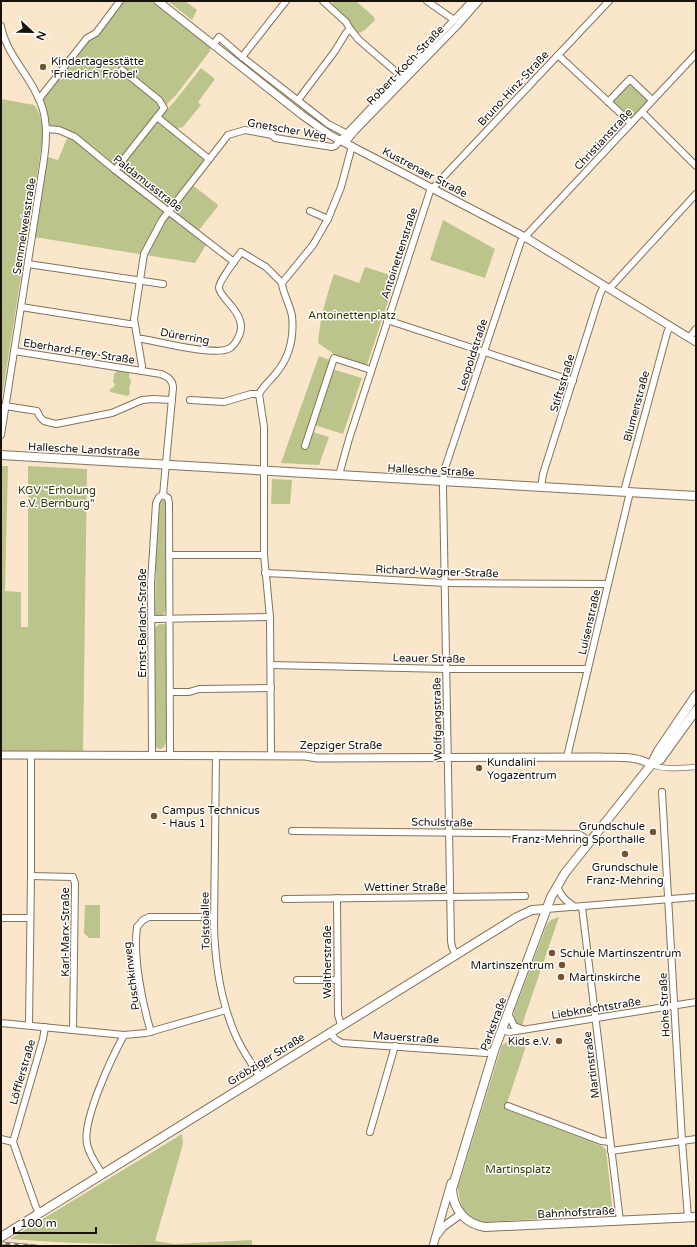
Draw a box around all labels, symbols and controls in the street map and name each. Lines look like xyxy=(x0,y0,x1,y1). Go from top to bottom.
north arrow xyxy=(12,12,52,52)
street label: Robert-Koch-Straße xyxy=(364,23,447,108)
text: N xyxy=(33,29,48,42)
street label: Bruno-Hinz-Straße xyxy=(475,48,551,129)
place label: Kindertagesstätte 'Friedrich Fröbel' xyxy=(51,55,144,81)
marker: Kindertagesstätte 'Friedrich Fröbel' xyxy=(38,62,48,72)
street label: Christianstraße xyxy=(572,106,635,173)
street label: Gnetscher Weg xyxy=(246,116,328,143)
street label: Kustrenaer Straße xyxy=(380,145,469,200)
street label: Paldamusstraße xyxy=(111,152,185,214)
street label: Semmelweisstraße xyxy=(10,177,39,275)
street label: Antoinettenstraße xyxy=(379,206,420,300)
park label: Antoinettenplatz xyxy=(308,309,396,322)
street label: Leopoldstraße xyxy=(455,317,490,393)
street label: Dürerring xyxy=(159,326,211,347)
street label: Eberhard-Frey-Straße xyxy=(22,336,136,367)
street label: Stiftsstraße xyxy=(548,353,577,414)
street label: Blumenstraße xyxy=(621,369,652,443)
street label: Hallesche Landstraße xyxy=(28,440,140,459)
street label: Hallesche Straße xyxy=(387,462,475,479)
park label: KGV "Erholung e.V. Bernburg" xyxy=(18,484,96,510)
street label: Richard-Wagner-Straße xyxy=(375,563,499,580)
street label: Ernst-Barlach-Straße xyxy=(136,568,149,678)
street label: Luisenstraße xyxy=(576,588,603,656)
street label: Leauer Straße xyxy=(393,651,465,666)
street label: Wolfgangstraße xyxy=(430,677,445,761)
street label: Zepziger Straße xyxy=(300,739,382,752)
place label: Kundalini Yogazentrum xyxy=(487,756,557,782)
marker: Kundalini Yogazentrum xyxy=(474,763,484,773)
place label: Campus Technicus - Haus 1 xyxy=(162,804,260,830)
marker: Campus Technicus - Haus 1 xyxy=(149,811,159,821)
street label: Schulstraße xyxy=(411,815,473,830)
place label: Grundschule Franz-Mehring Sporthalle xyxy=(511,820,645,846)
marker: Grundschule Franz-Mehring Sporthalle xyxy=(648,827,658,837)
marker: Grundschule Franz-Mehring xyxy=(620,849,630,859)
place label: Grundschule Franz-Mehring xyxy=(586,861,664,887)
street label: Wettiner Straße xyxy=(364,881,446,894)
street label: Karl-Marx-Straße xyxy=(59,887,72,977)
street label: Tolstoiallee xyxy=(198,892,213,950)
street label: Waltherstraße xyxy=(321,925,334,999)
street label: Puschkinweg xyxy=(121,941,142,1011)
place label: Schule Martinszentrum xyxy=(560,947,681,960)
marker: Schule Martinszentrum xyxy=(547,948,557,958)
place label: Martinszentrum xyxy=(471,959,554,972)
marker: Martinszentrum xyxy=(557,960,567,970)
place label: Martinskirche xyxy=(569,971,641,984)
marker: Martinskirche xyxy=(556,972,566,982)
street label: Hohe Straße xyxy=(656,972,673,1038)
street label: Liebknechtstraße xyxy=(550,995,642,1022)
street label: Parkstraße xyxy=(478,996,509,1053)
street label: Mauerstraße xyxy=(372,1029,440,1046)
street label: Gröbziger Straße xyxy=(225,1030,307,1088)
street label: Martinstraße xyxy=(581,1031,602,1099)
place label: Kids e.V. xyxy=(508,1035,551,1048)
marker: Kids e.V. xyxy=(554,1036,564,1046)
street label: Löfflerstraße xyxy=(7,1038,38,1106)
park label: Martinsplatz xyxy=(485,1163,551,1176)
street label: Bahnhofstraße xyxy=(537,1204,615,1221)
scale bar xyxy=(14,1209,96,1235)
text: 100 m xyxy=(20,1216,57,1230)

